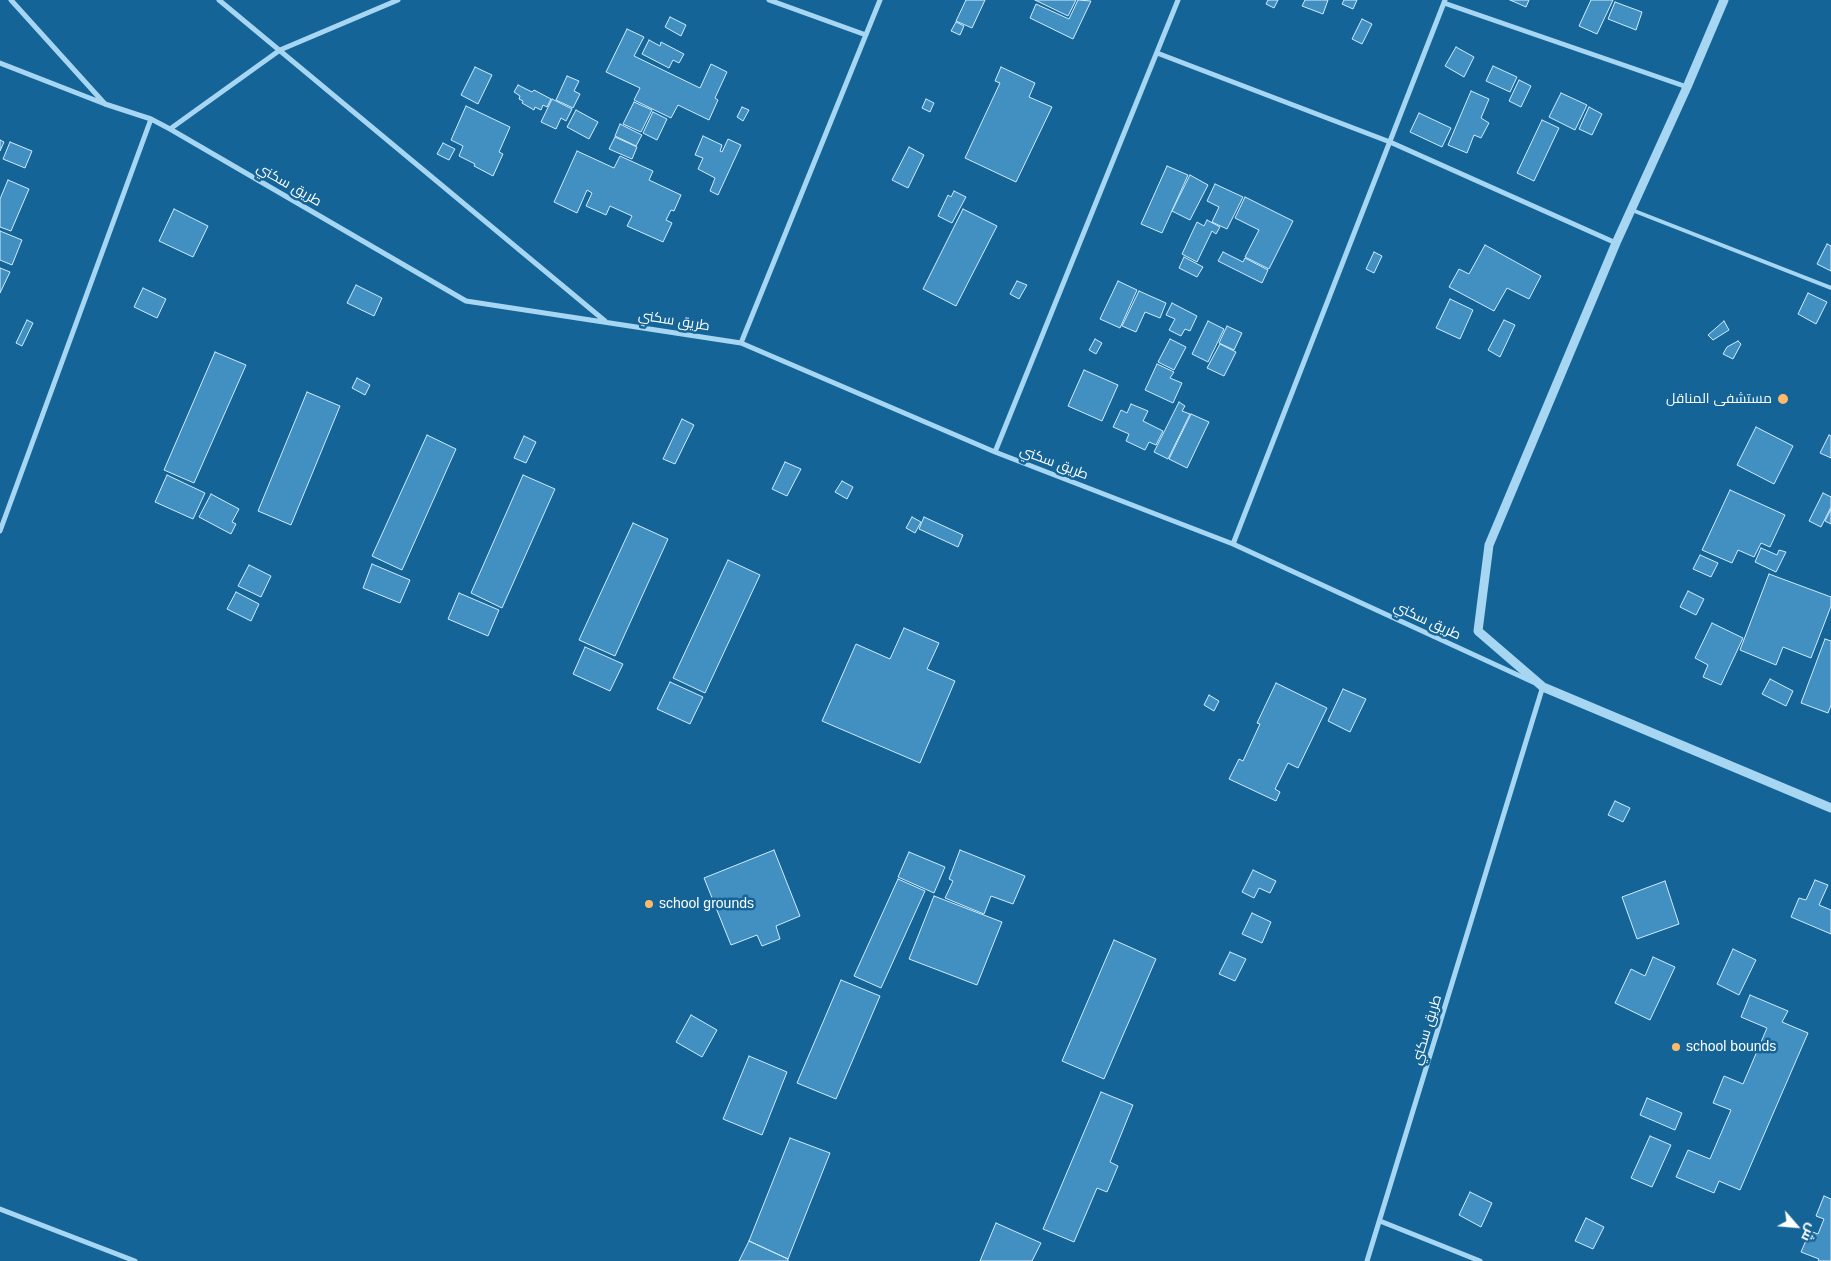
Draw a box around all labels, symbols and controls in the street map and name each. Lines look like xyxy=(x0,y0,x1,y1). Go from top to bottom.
street label: طريق سكني xyxy=(254,160,324,210)
street label: طريق سكني xyxy=(637,307,711,335)
place label: مستشفى المناقل xyxy=(1666,391,1772,407)
marker: مستشفى المناقل xyxy=(1776,392,1790,406)
street label: طريق سكني xyxy=(1017,442,1091,484)
street label: طريق سكني xyxy=(1391,598,1463,644)
place label: school grounds xyxy=(659,896,754,912)
marker: school grounds xyxy=(643,898,655,910)
street label: طريق سكني xyxy=(1408,993,1446,1067)
place label: school bounds xyxy=(1686,1039,1776,1055)
marker: school bounds xyxy=(1670,1041,1682,1053)
north arrow xyxy=(1771,1201,1821,1251)
text: ش xyxy=(1798,1221,1821,1244)

